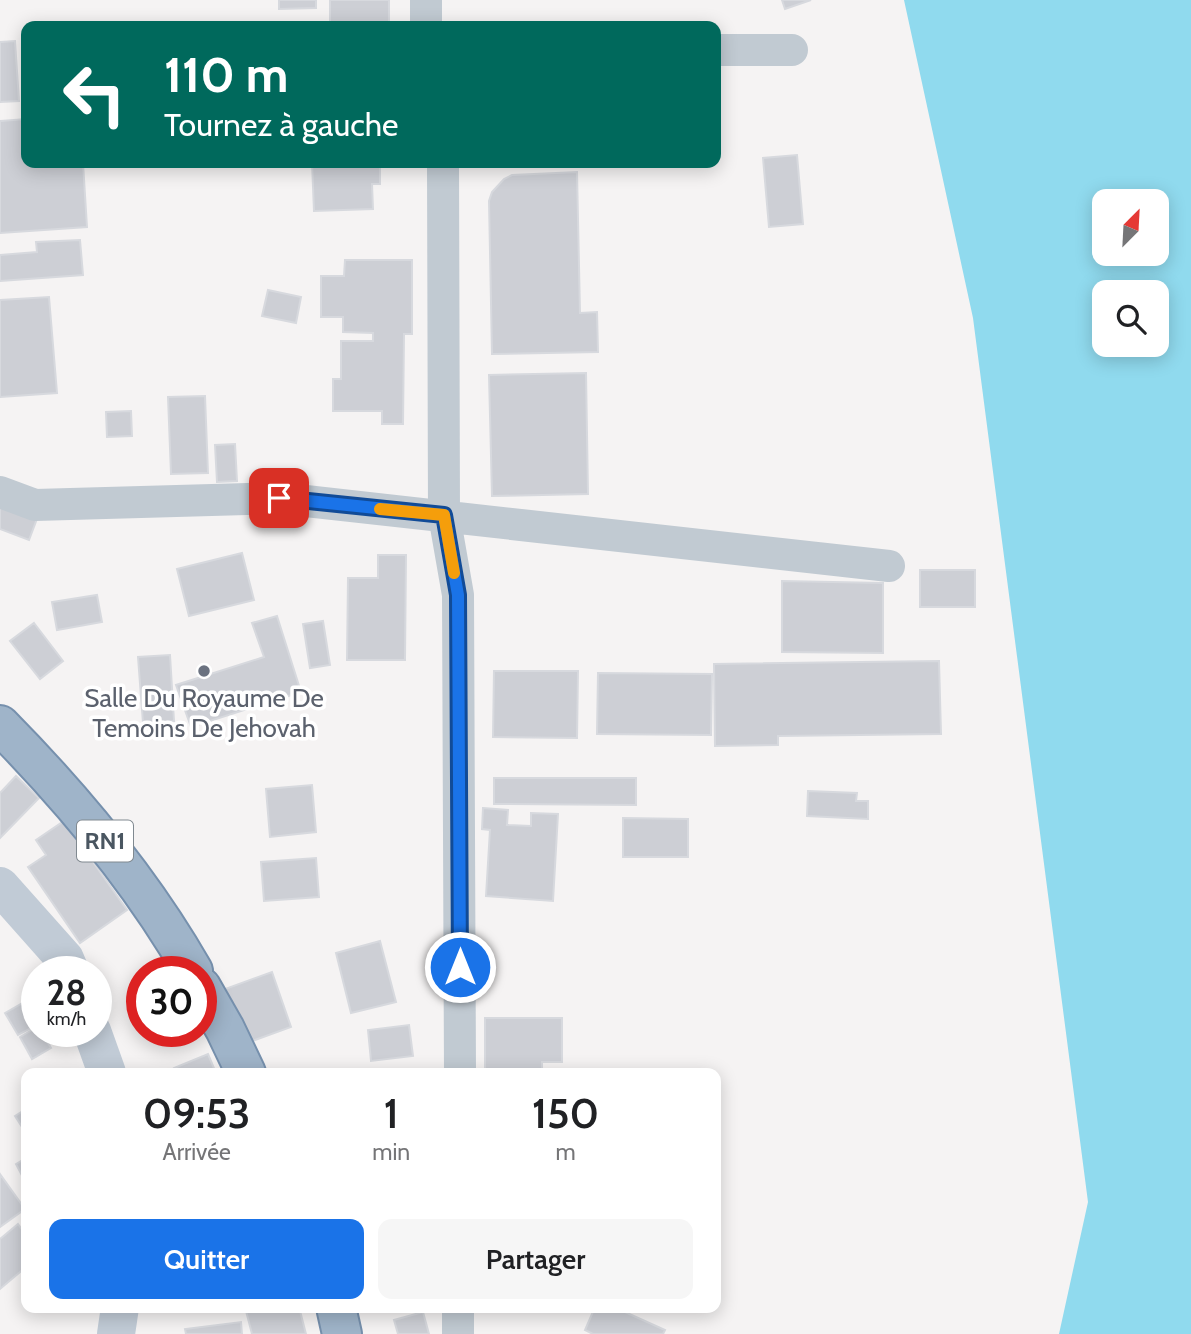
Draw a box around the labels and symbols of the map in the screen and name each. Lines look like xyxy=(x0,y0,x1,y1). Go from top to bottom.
north arrow xyxy=(1092,189,1169,266)
pin xyxy=(249,468,309,528)
marker: Salle Du Royaume De Temoins De Jehovah xyxy=(196,663,212,679)
place label: Salle Du Royaume De Temoins De Jehovah xyxy=(84,682,324,744)
road number: RN1 xyxy=(77,820,133,862)
position arrow xyxy=(423,930,497,1004)
speed limit sign: 30 xyxy=(126,956,217,1047)

